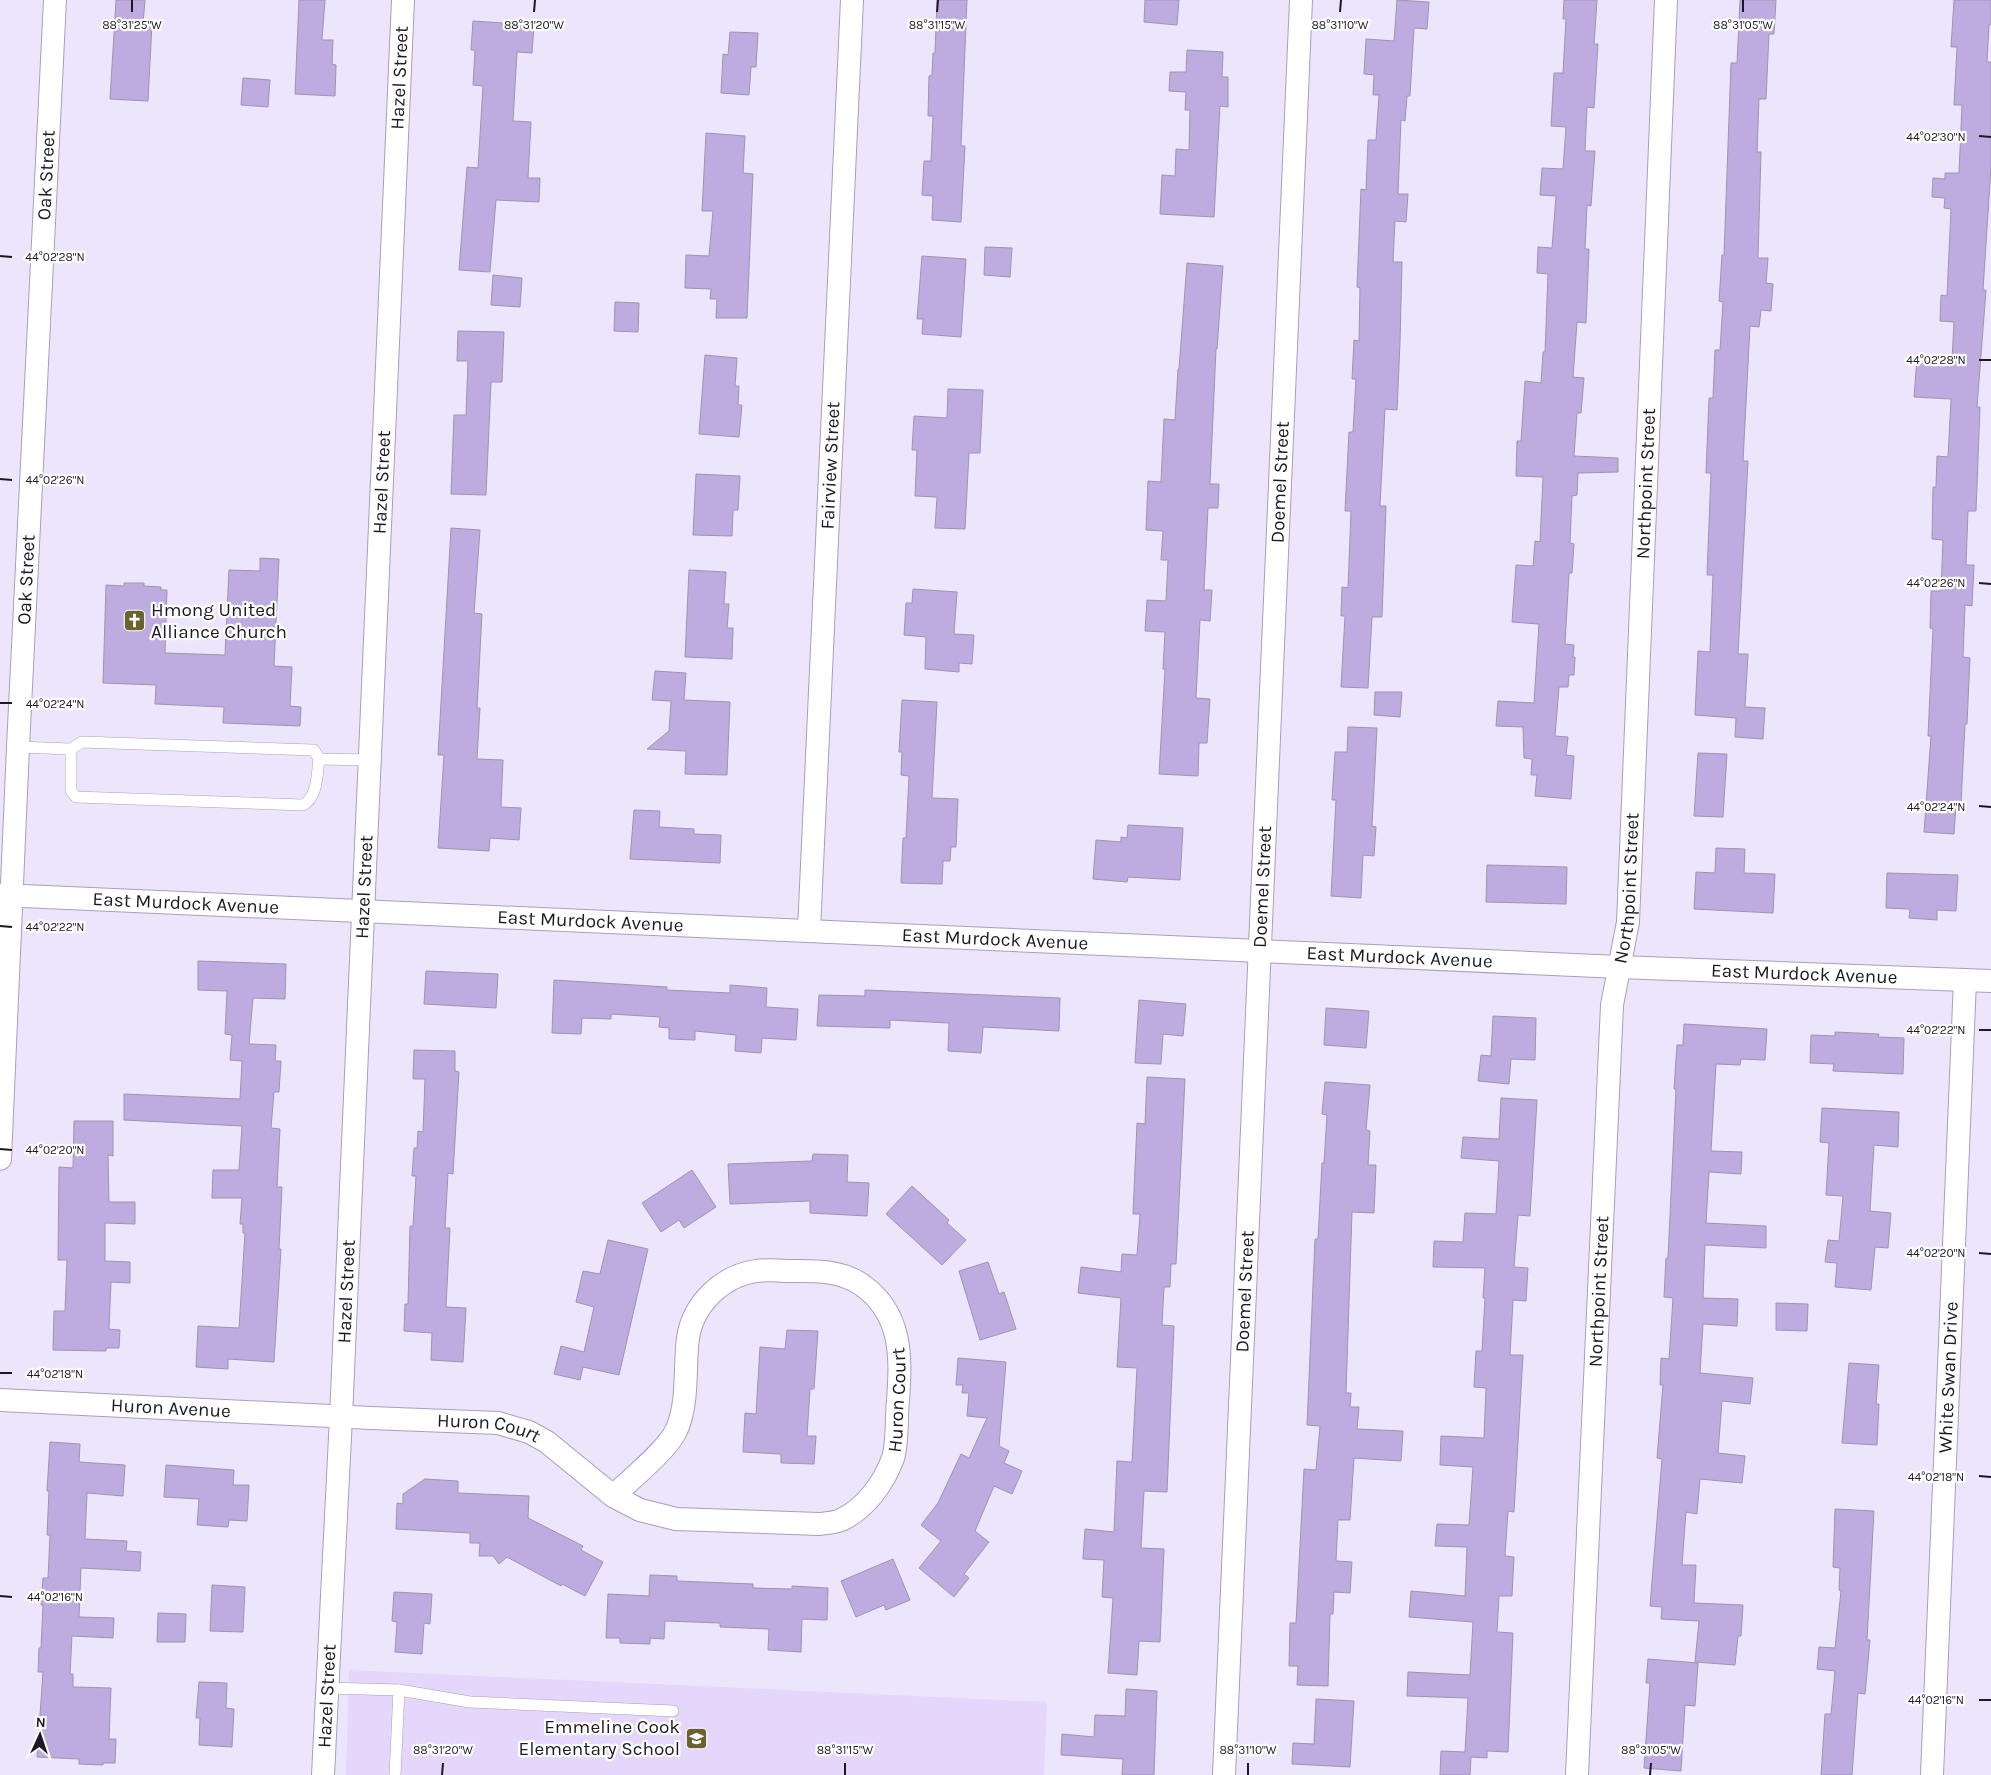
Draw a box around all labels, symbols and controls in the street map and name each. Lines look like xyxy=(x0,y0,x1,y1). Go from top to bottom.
text: 88°31'25"W xyxy=(102,18,162,32)
text: 88°31'20"W xyxy=(504,18,564,32)
text: 88°31'15"W xyxy=(909,18,966,32)
text: 88°31'10"W xyxy=(1312,18,1369,32)
text: 88°31'05"W xyxy=(1713,18,1773,32)
street label: Hazel Street xyxy=(386,25,413,130)
street label: Oak Street xyxy=(33,130,60,221)
text: 44°02'30"N xyxy=(1906,130,1966,144)
text: 44°02'28"N xyxy=(25,250,85,264)
text: 44°02'28"N xyxy=(1906,353,1966,367)
street label: Fairview Street xyxy=(817,401,844,530)
street label: Northpoint Street xyxy=(1632,408,1660,560)
street label: Doemel Street xyxy=(1266,421,1294,544)
street label: Hazel Street xyxy=(369,430,395,535)
text: 44°02'26"N xyxy=(26,473,84,487)
street label: Oak Street xyxy=(13,534,40,625)
text: 44°02'26"N xyxy=(1907,576,1965,590)
place label: Hmong United Alliance Church xyxy=(151,599,287,643)
church icon: Hmong United Alliance Church xyxy=(123,609,147,633)
text: 44°02'24"N xyxy=(26,697,84,711)
text: 44°02'24"N xyxy=(1907,800,1965,814)
street label: Northpoint Street xyxy=(1609,812,1643,965)
street label: Doemel Street xyxy=(1249,825,1276,948)
street label: Hazel Street xyxy=(351,835,377,939)
street label: East Murdock Avenue xyxy=(92,888,280,918)
street label: East Murdock Avenue xyxy=(497,906,684,936)
text: 44°02'22"N xyxy=(26,920,84,934)
street label: East Murdock Avenue xyxy=(901,924,1089,954)
street label: East Murdock Avenue xyxy=(1306,942,1493,972)
street label: East Murdock Avenue xyxy=(1711,959,1898,988)
text: 44°02'22"N xyxy=(1907,1023,1965,1037)
text: 44°02'20"N xyxy=(25,1143,85,1157)
street label: Northpoint Street xyxy=(1585,1215,1613,1368)
street label: Doemel Street xyxy=(1231,1230,1259,1353)
street label: Hazel Street xyxy=(333,1239,360,1344)
text: 44°02'20"N xyxy=(1906,1246,1966,1260)
street label: White Swan Drive xyxy=(1934,1301,1963,1454)
street label: Huron Court xyxy=(884,1346,910,1454)
text: 44°02'18"N xyxy=(27,1367,83,1381)
street label: Huron Avenue xyxy=(110,1394,231,1422)
street label: Huron Court xyxy=(437,1410,545,1447)
text: 44°02'18"N xyxy=(1908,1470,1964,1484)
text: 44°02'16"N xyxy=(27,1590,83,1604)
street label: Hazel Street xyxy=(313,1644,341,1749)
text: 44°02'16"N xyxy=(1908,1693,1964,1707)
north arrow xyxy=(15,1710,65,1760)
text: N xyxy=(35,1714,46,1731)
place label: Emmeline Cook Elementary School xyxy=(519,1716,680,1760)
school or university icon: Emmeline Cook Elementary School xyxy=(684,1726,708,1750)
text: 88°31'20"W xyxy=(413,1743,473,1757)
text: 88°31'15"W xyxy=(817,1743,874,1757)
text: 88°31'10"W xyxy=(1220,1743,1277,1757)
text: 88°31'05"W xyxy=(1621,1743,1681,1757)

